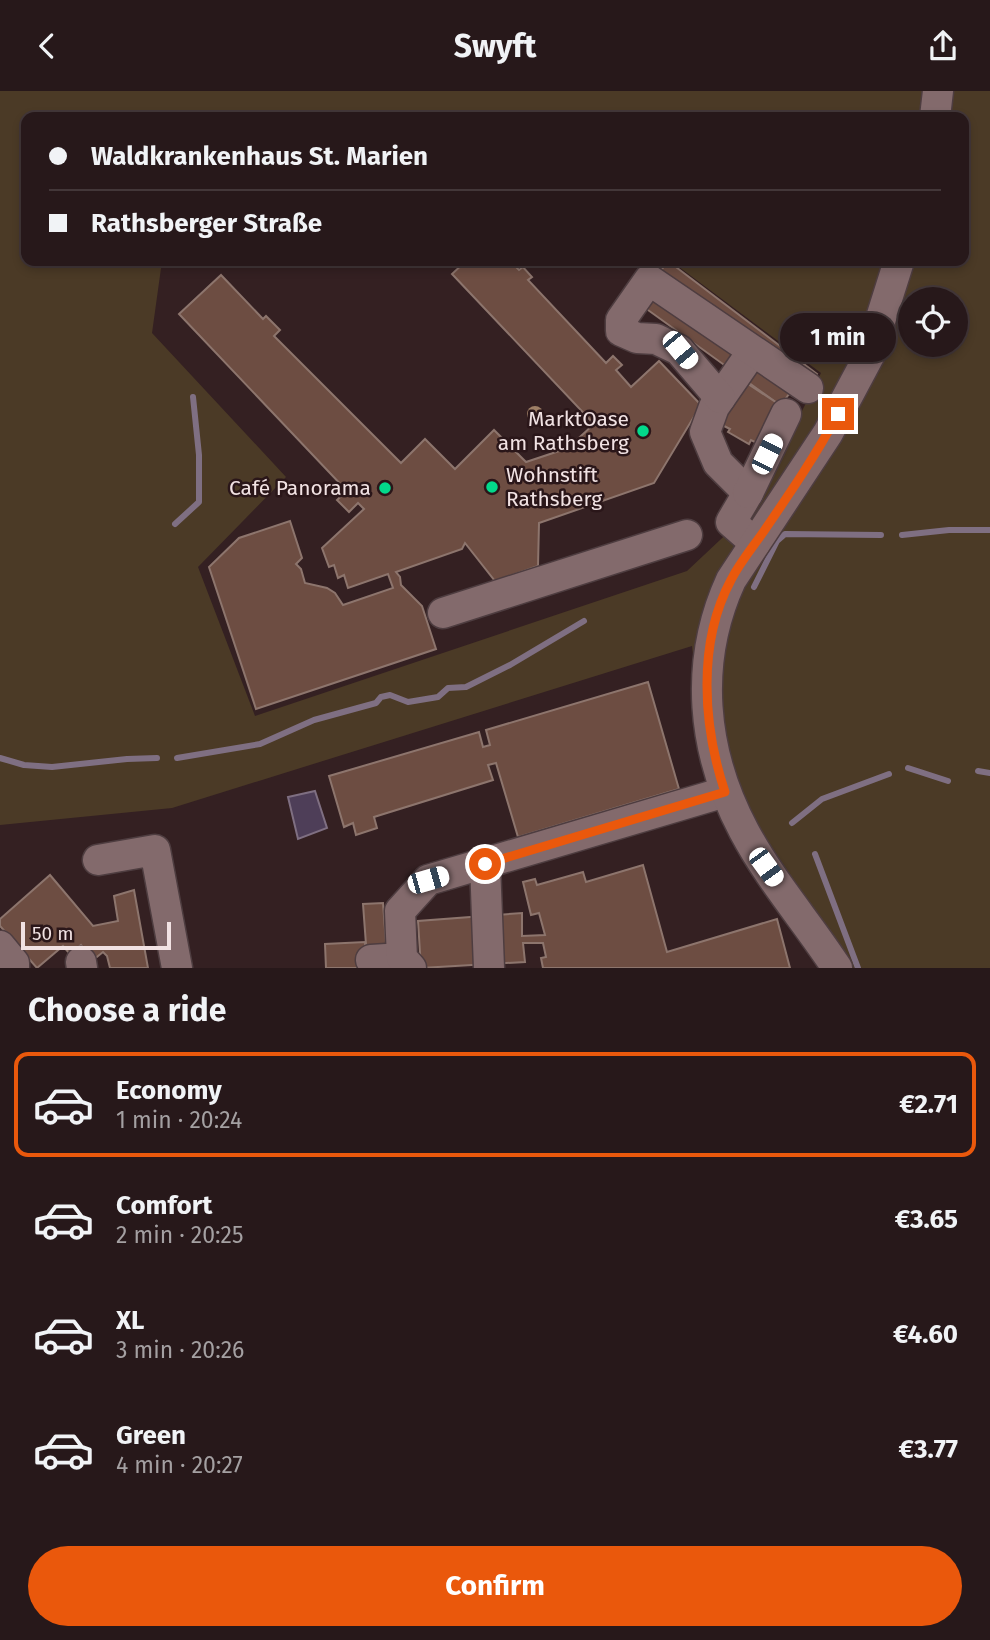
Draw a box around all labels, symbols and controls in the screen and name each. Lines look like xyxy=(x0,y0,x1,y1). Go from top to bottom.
icon: back xyxy=(28,27,66,65)
text: Swyft xyxy=(454,27,536,65)
icon: share xyxy=(924,27,962,65)
text: Waldkrankenhaus St. Marien xyxy=(91,141,428,172)
text: Rathsberger Straße xyxy=(91,208,322,239)
map controls xyxy=(898,287,968,357)
button: locate xyxy=(898,287,968,357)
callout: 1 min xyxy=(780,313,896,361)
text: 1 min xyxy=(810,323,866,351)
car xyxy=(659,327,702,373)
route end xyxy=(822,398,854,430)
place label: MarktOase am Rathsberg xyxy=(498,406,629,456)
marker: MarktOase am Rathsberg xyxy=(635,423,651,439)
car xyxy=(749,431,786,477)
place label: Wohnstift Rathsberg xyxy=(506,462,602,512)
place label: Café Panorama xyxy=(229,475,371,501)
marker: Wohnstift Rathsberg xyxy=(484,479,500,495)
marker: Café Panorama xyxy=(377,480,393,496)
car xyxy=(746,844,787,890)
route start xyxy=(469,848,501,880)
car xyxy=(405,864,452,896)
scale bar xyxy=(21,919,172,951)
text: 50 m xyxy=(32,922,73,945)
text: Choose a ride xyxy=(28,991,226,1029)
icon: car xyxy=(32,1073,95,1136)
text: Economy xyxy=(116,1075,222,1106)
text: €2.71 xyxy=(899,1089,958,1120)
text: 1 min · 20:24 xyxy=(116,1106,242,1134)
icon: car xyxy=(32,1188,95,1251)
text: Comfort xyxy=(116,1190,212,1221)
text: €3.65 xyxy=(895,1204,958,1235)
text: 2 min · 20:25 xyxy=(116,1221,244,1249)
icon: car xyxy=(32,1303,95,1366)
text: XL xyxy=(116,1305,144,1336)
text: €4.60 xyxy=(893,1319,958,1350)
text: 3 min · 20:26 xyxy=(116,1336,244,1364)
icon: car xyxy=(32,1418,95,1481)
text: Green xyxy=(116,1420,186,1451)
text: €3.77 xyxy=(899,1434,958,1465)
text: 4 min · 20:27 xyxy=(116,1451,243,1479)
button: Confirm xyxy=(28,1546,962,1626)

